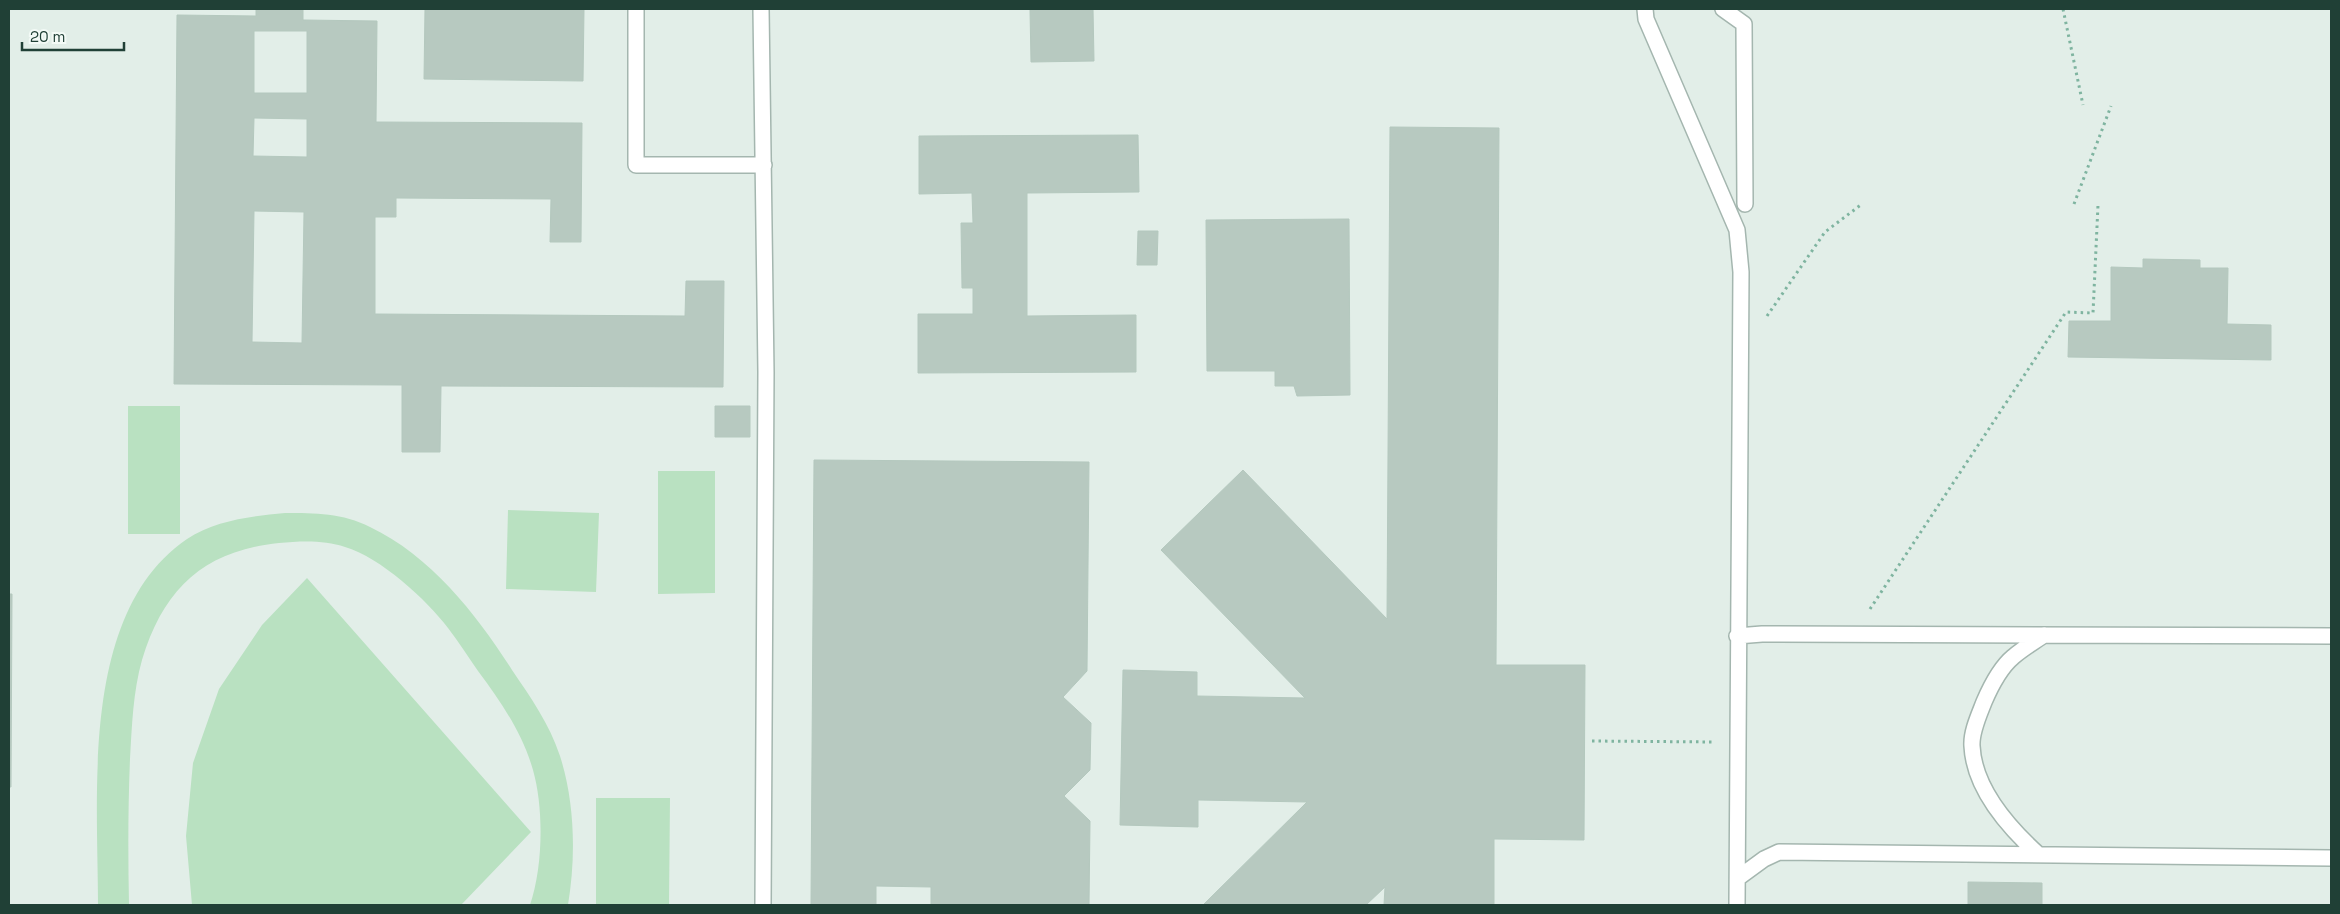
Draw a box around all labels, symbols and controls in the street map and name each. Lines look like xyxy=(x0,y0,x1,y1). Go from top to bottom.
scale bar xyxy=(22,20,125,52)
text: 20 m xyxy=(30,27,65,46)

